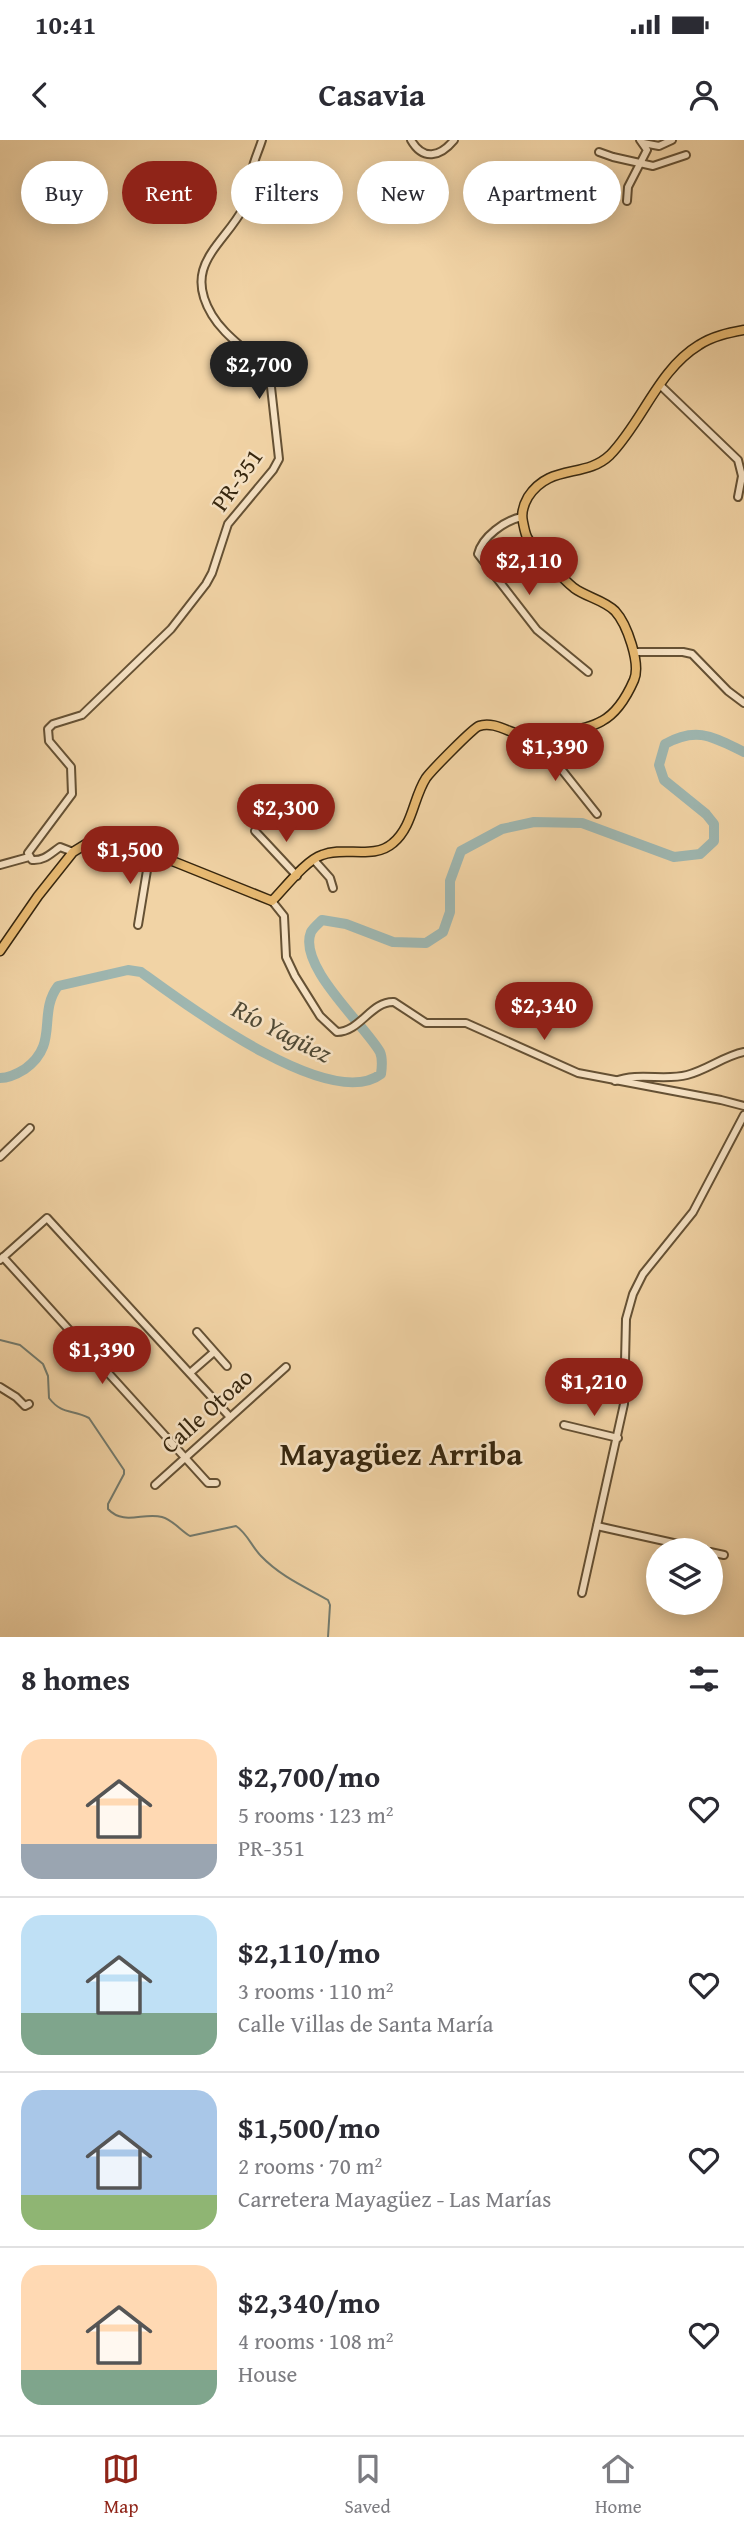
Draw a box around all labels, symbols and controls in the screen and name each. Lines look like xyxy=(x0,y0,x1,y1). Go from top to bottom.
text: 10:41 xyxy=(35,5,96,44)
text: Casavia xyxy=(319,71,425,118)
icon: back xyxy=(21,76,59,114)
icon: person xyxy=(685,76,723,114)
chip: Buy xyxy=(21,161,108,224)
chip: Rent xyxy=(122,161,217,224)
chip: Filters xyxy=(231,161,343,224)
chip: New xyxy=(357,161,449,224)
chip: Apartment xyxy=(463,161,621,224)
pin: $2,700 xyxy=(202,342,316,401)
text: $2,700 xyxy=(226,347,292,380)
street label: PR-351 xyxy=(202,441,271,518)
pin: $2,110 xyxy=(472,538,586,597)
text: $2,110 xyxy=(496,543,562,576)
pin: $1,390 xyxy=(498,724,612,783)
text: $1,390 xyxy=(522,729,588,762)
pin: $2,300 xyxy=(229,784,343,844)
text: $2,300 xyxy=(253,790,319,823)
pin: $1,500 xyxy=(73,826,187,886)
text: $1,500 xyxy=(97,832,163,865)
pin: $2,340 xyxy=(487,982,601,1042)
water label: Río Yagüez xyxy=(225,988,339,1072)
text: $2,340 xyxy=(511,988,577,1021)
pin: $1,390 xyxy=(45,1326,159,1386)
text: $1,390 xyxy=(69,1332,135,1365)
pin: $1,210 xyxy=(537,1358,651,1418)
street label: Calle Otoao xyxy=(153,1360,260,1462)
text: $1,210 xyxy=(561,1364,627,1397)
district label: Mayagüez Arriba xyxy=(279,1430,523,1477)
map controls xyxy=(646,1538,723,1615)
button: layers xyxy=(646,1538,723,1615)
text: 8 homes xyxy=(21,1657,130,1701)
icon: filters xyxy=(685,1660,723,1698)
text: $2,700/mo xyxy=(238,1754,380,1798)
icon: home xyxy=(77,1767,161,1851)
icon: heart xyxy=(685,1790,723,1828)
text: 5 rooms · 123 m² xyxy=(238,1798,393,1831)
text: PR-351 xyxy=(238,1831,305,1864)
text: $2,110/mo xyxy=(238,1930,380,1974)
icon: home xyxy=(77,1943,161,2027)
icon: heart xyxy=(685,1966,723,2004)
text: 3 rooms · 110 m² xyxy=(238,1974,393,2007)
text: Calle Villas de Santa María xyxy=(238,2007,493,2040)
text: $1,500/mo xyxy=(238,2105,380,2149)
icon: home xyxy=(77,2118,161,2202)
icon: heart xyxy=(685,2141,723,2179)
text: 2 rooms · 70 m² xyxy=(238,2149,382,2182)
text: Carretera Mayagüez - Las Marías xyxy=(238,2182,551,2215)
text: $2,340/mo xyxy=(238,2280,380,2324)
icon: home xyxy=(77,2293,161,2377)
icon: heart xyxy=(685,2316,723,2354)
text: 4 rooms · 108 m² xyxy=(238,2324,393,2357)
text: House xyxy=(238,2357,297,2390)
tab: Map xyxy=(102,2450,140,2520)
tab: Saved xyxy=(345,2450,391,2520)
tab: Home xyxy=(595,2450,642,2520)

